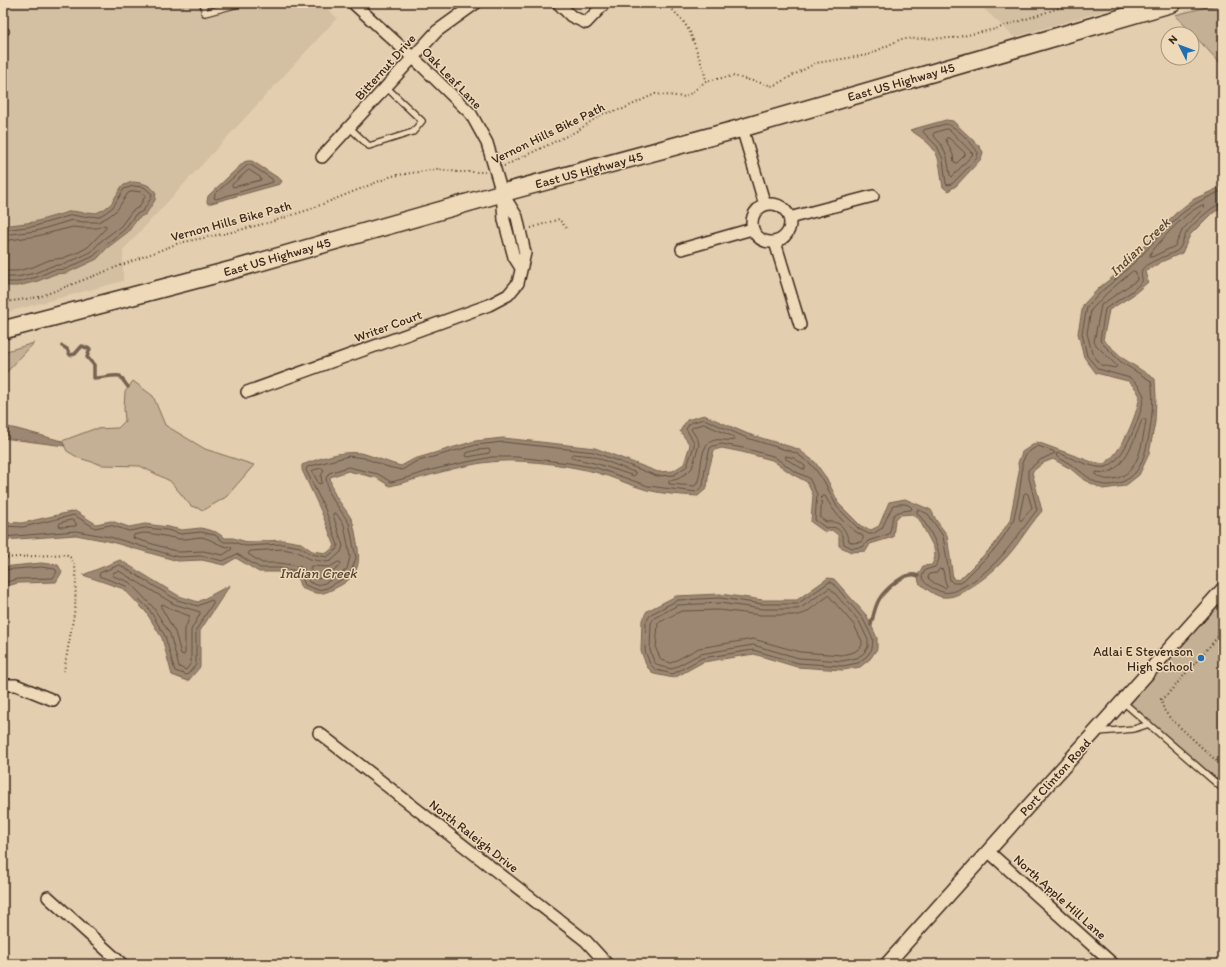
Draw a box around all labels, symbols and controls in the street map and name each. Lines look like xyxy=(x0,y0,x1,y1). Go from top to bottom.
north arrow xyxy=(1160,26,1200,66)
street label: Bitternut Drive xyxy=(351,31,419,103)
text: N xyxy=(1166,33,1180,47)
street label: Oak Leaf Lane xyxy=(419,44,485,112)
street label: East US Highway 45 xyxy=(846,59,957,104)
street label: Vernon Hills Bike Path xyxy=(489,99,607,167)
street label: East US Highway 45 xyxy=(533,148,645,192)
street label: Vernon Hills Bike Path xyxy=(169,198,293,244)
water label: Indian Creek xyxy=(1106,213,1174,280)
street label: East US Highway 45 xyxy=(222,234,333,279)
street label: Writer Court xyxy=(352,307,424,345)
water label: Indian Creek xyxy=(279,565,357,582)
place label: Adlai E Stevenson High School xyxy=(1093,644,1193,674)
marker: Adlai E Stevenson High School xyxy=(1196,653,1206,663)
street label: Port Clinton Road xyxy=(1016,735,1094,819)
street label: North Raleigh Drive xyxy=(426,797,522,875)
street label: North Apple Hill Lane xyxy=(1011,852,1109,942)

